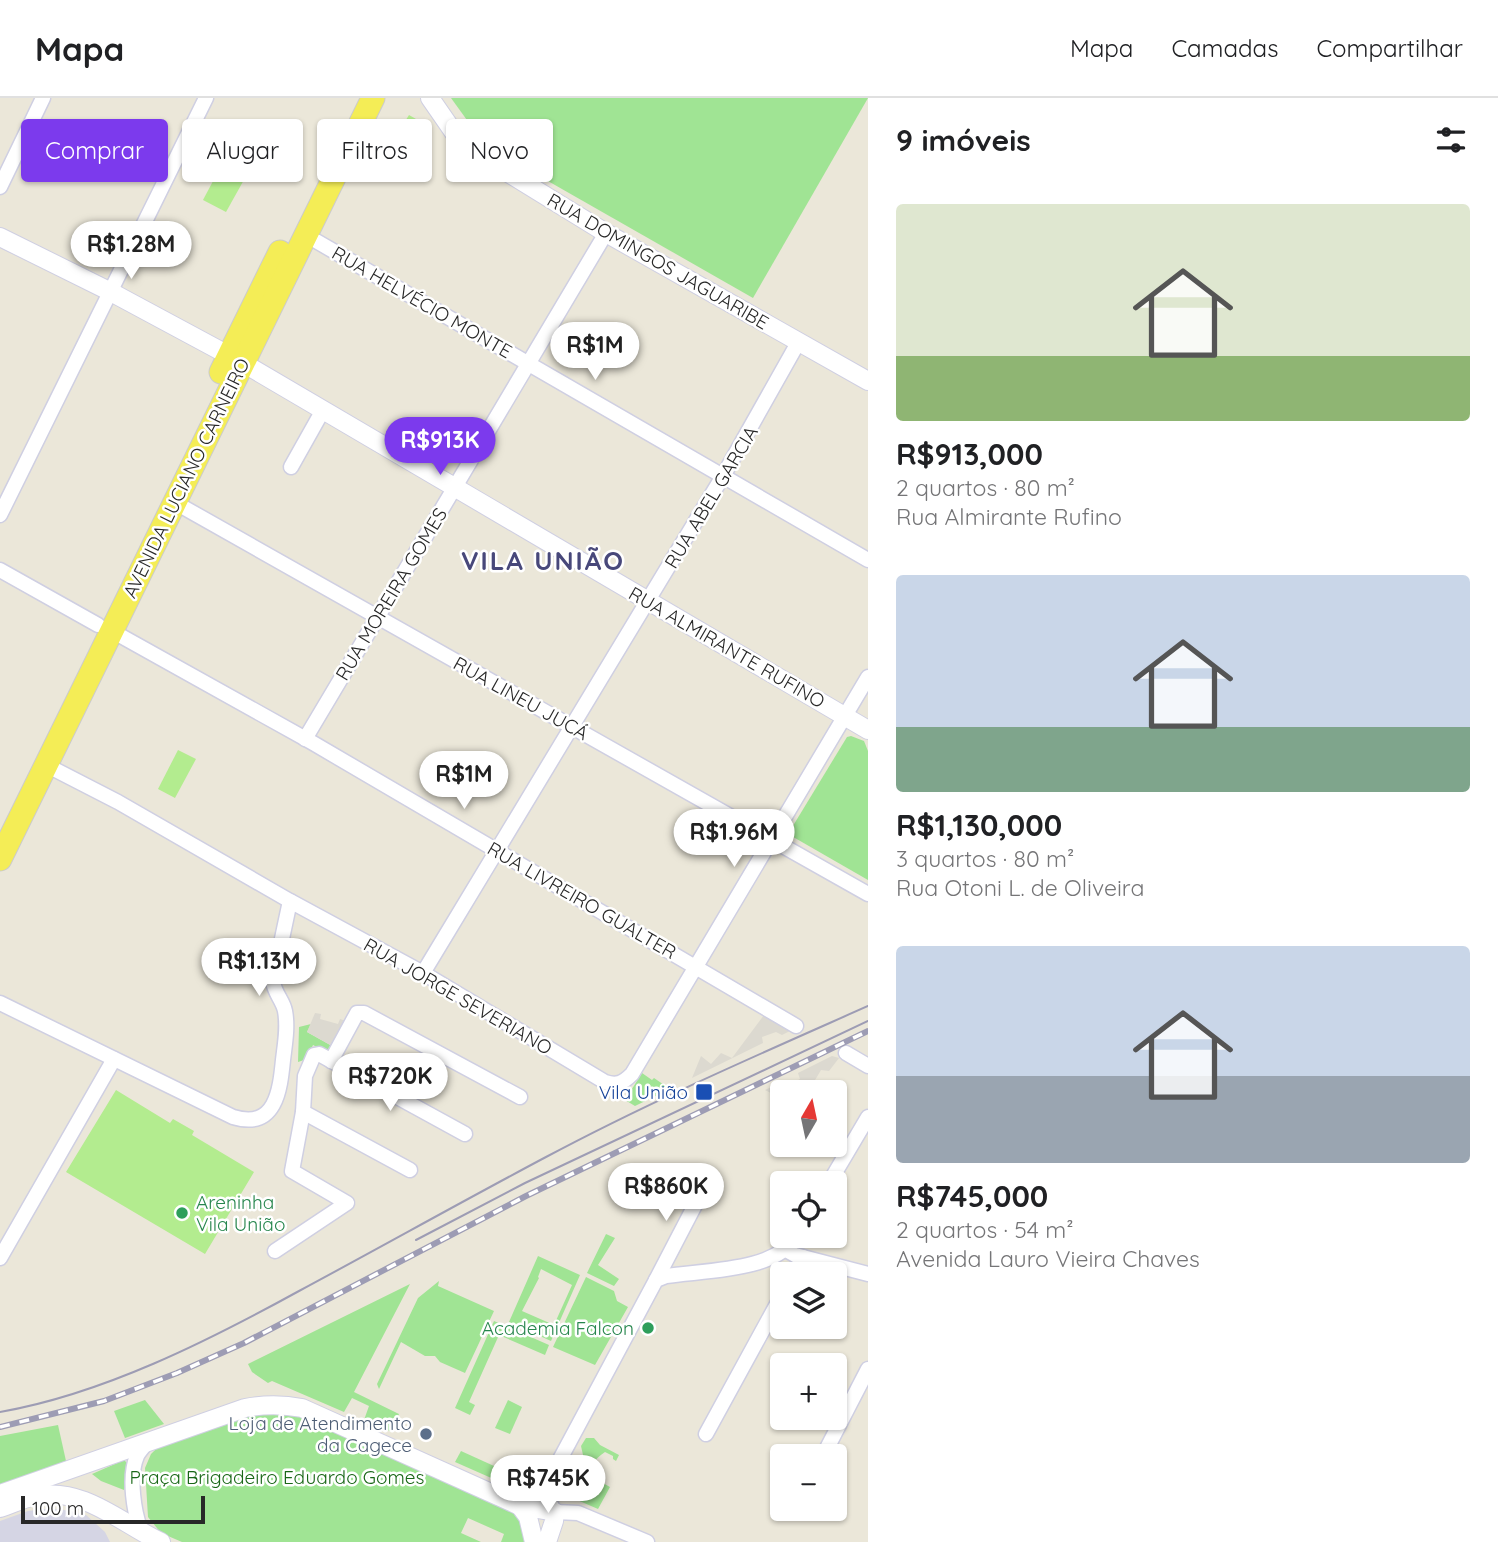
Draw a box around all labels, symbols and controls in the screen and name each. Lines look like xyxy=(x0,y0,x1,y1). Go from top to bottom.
text: Mapa xyxy=(35,28,124,69)
text: Mapa xyxy=(1070,33,1133,63)
text: Camadas xyxy=(1171,33,1278,63)
text: Compartilhar xyxy=(1316,33,1463,63)
chip: Comprar xyxy=(21,119,168,182)
chip: Alugar xyxy=(182,119,303,182)
chip: Filtros xyxy=(317,119,432,182)
chip: Novo xyxy=(446,119,553,182)
text: 9 imóveis xyxy=(896,121,1031,159)
icon: filters xyxy=(1432,121,1470,159)
street label: RUA DOMINGOS JAGUARIBE xyxy=(543,188,773,334)
pin: R$1.28M xyxy=(66,222,196,281)
text: R$1.28M xyxy=(87,229,175,258)
street label: RUA HELVÉCIO MONTE xyxy=(328,241,516,363)
icon: home xyxy=(1120,250,1246,376)
pin: R$1M xyxy=(554,322,636,382)
text: R$1M xyxy=(566,330,624,359)
street label: AVENIDA LUCIANO CARNEIRO xyxy=(117,354,255,602)
pin: R$913K xyxy=(383,418,497,477)
street label: RUA ABEL GARCIA xyxy=(659,422,763,572)
text: R$913K xyxy=(401,425,479,454)
text: R$913,000 xyxy=(896,435,1043,473)
text: 2 quartos · 80 m² xyxy=(896,473,1075,502)
text: Rua Almirante Rufino xyxy=(896,502,1122,531)
street label: RUA MOREIRA GOMES xyxy=(330,503,452,685)
district label: VILA UNIÃO xyxy=(461,544,625,577)
street label: RUA ALMIRANTE RUFINO xyxy=(625,581,829,713)
icon: home xyxy=(1120,621,1246,747)
street label: RUA LINEU JUCÁ xyxy=(449,651,593,745)
pin: R$1M xyxy=(423,752,505,811)
text: R$1M xyxy=(435,759,493,788)
text: R$1,130,000 xyxy=(896,806,1062,844)
pin: R$1.96M xyxy=(669,810,799,869)
text: R$1.96M xyxy=(690,817,778,846)
street label: RUA LIVREIRO GUALTER xyxy=(483,836,681,964)
text: 3 quartos · 80 m² xyxy=(896,844,1074,873)
text: Rua Otoni L. de Oliveira xyxy=(896,873,1144,902)
street label: RUA JORGE SEVERIANO xyxy=(359,932,557,1060)
pin: R$1.13M xyxy=(194,939,324,998)
text: R$1.13M xyxy=(217,946,301,975)
icon: home xyxy=(1120,992,1246,1118)
pin: R$720K xyxy=(333,1054,447,1113)
text: R$720K xyxy=(348,1061,432,1090)
place label: Vila União xyxy=(599,1080,688,1104)
north arrow xyxy=(770,1080,847,1157)
map controls xyxy=(770,1080,847,1521)
marker: Vila União xyxy=(694,1082,714,1102)
pin: R$860K xyxy=(609,1164,723,1223)
text: R$860K xyxy=(624,1171,708,1200)
button: locate xyxy=(770,1171,847,1248)
text: R$745,000 xyxy=(896,1177,1048,1215)
place label: Areninha Vila União xyxy=(196,1190,285,1236)
marker: Areninha Vila União xyxy=(174,1205,190,1221)
text: 2 quartos · 54 m² xyxy=(896,1215,1073,1244)
text: Avenida Lauro Vieira Chaves xyxy=(896,1244,1200,1273)
button: layers xyxy=(770,1262,847,1339)
place label: Academia Falcon xyxy=(482,1316,634,1340)
marker: Academia Falcon xyxy=(640,1320,656,1336)
button: + xyxy=(770,1353,847,1430)
place label: Loja de Atendimento da Cagece xyxy=(228,1411,412,1457)
marker: Loja de Atendimento da Cagece xyxy=(418,1426,434,1442)
button: − xyxy=(770,1444,847,1521)
pin: R$745K xyxy=(491,1456,605,1515)
text: R$745K xyxy=(506,1463,590,1492)
park label: Praça Brigadeiro Eduardo Gomes xyxy=(130,1465,425,1489)
scale bar xyxy=(21,1493,205,1525)
text: 100 m xyxy=(32,1496,84,1520)

